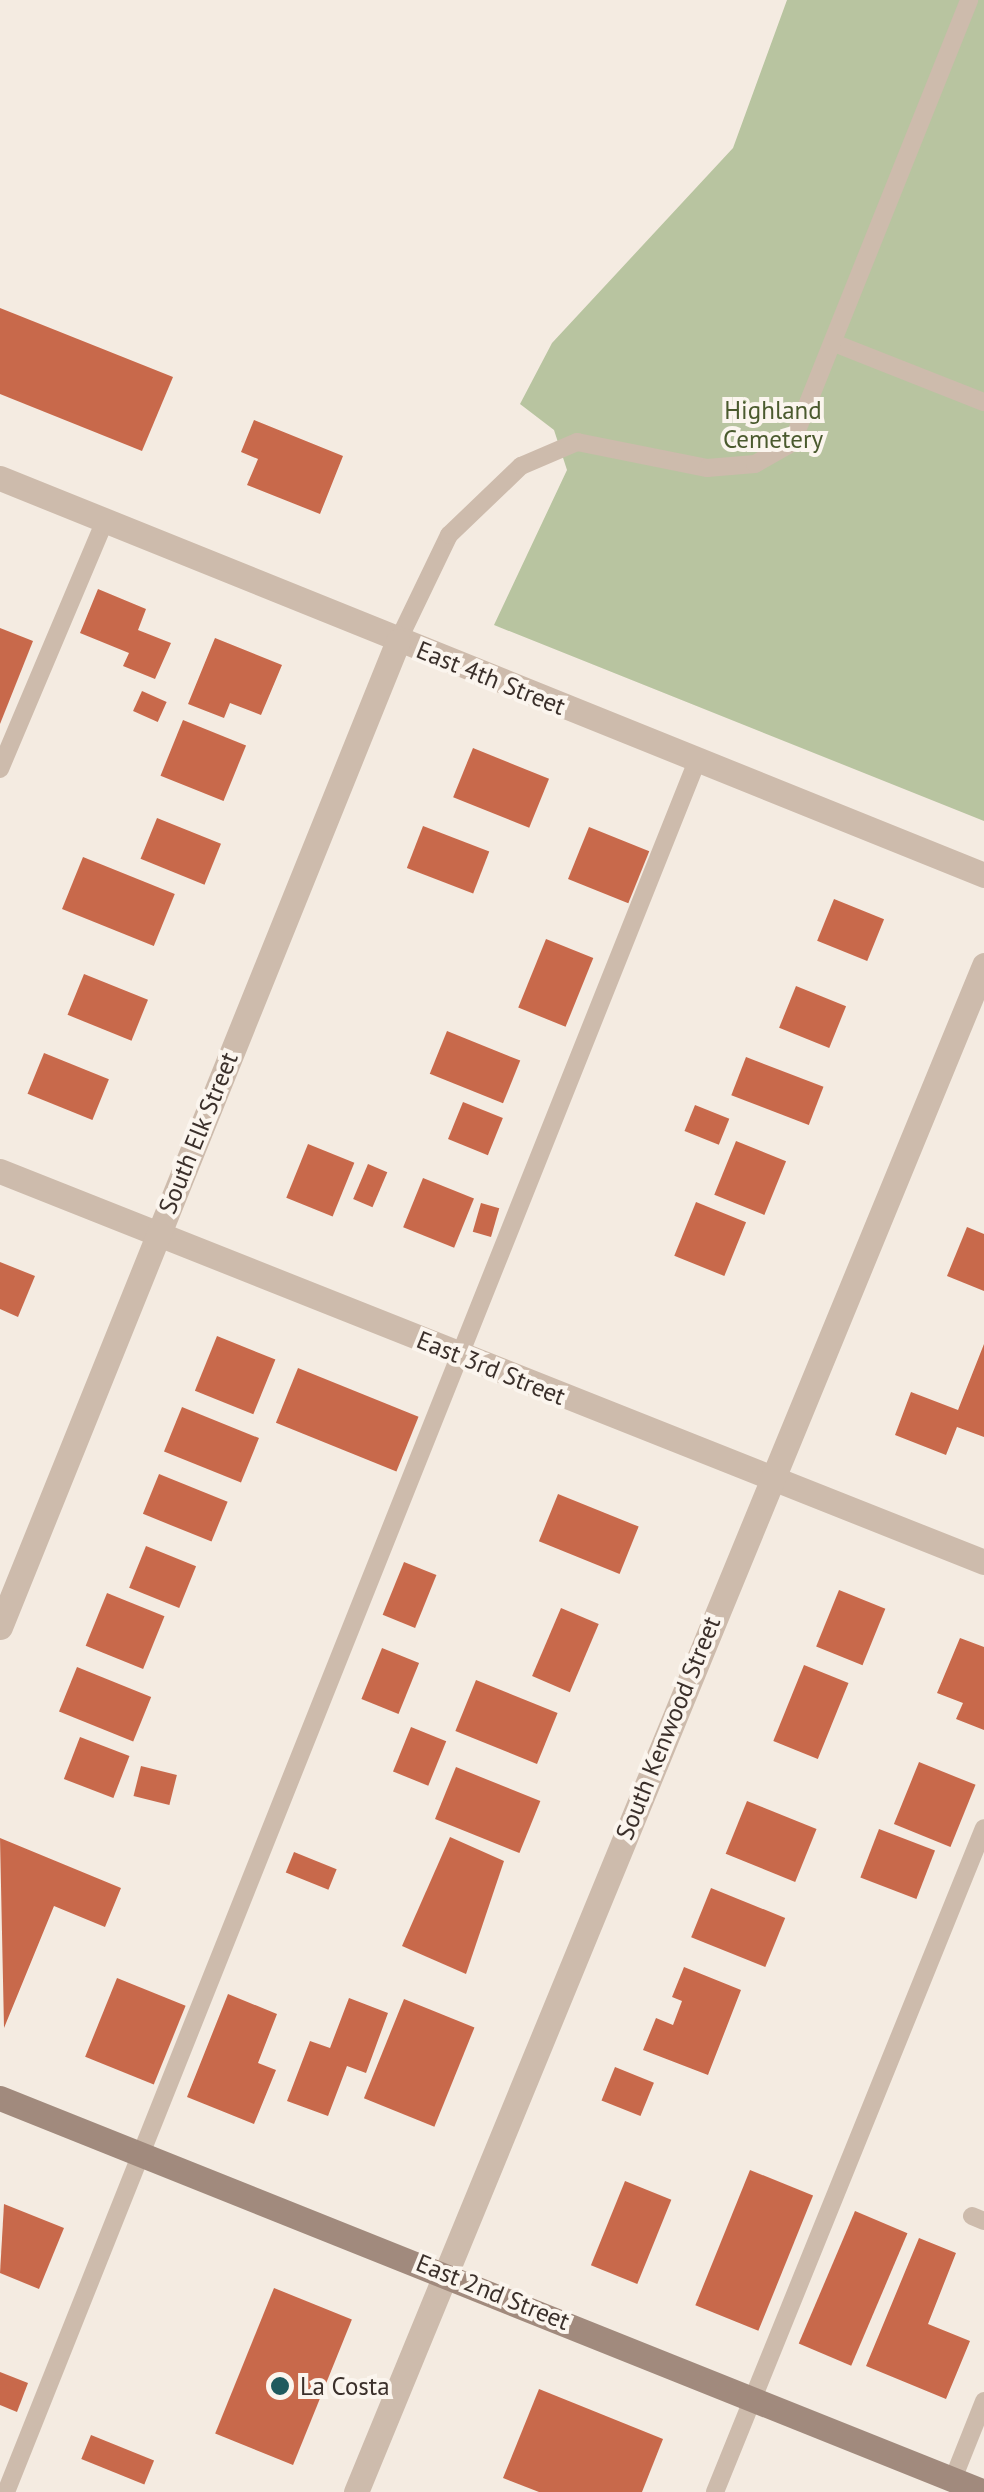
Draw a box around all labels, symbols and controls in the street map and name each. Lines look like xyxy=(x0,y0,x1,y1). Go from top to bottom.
park label: Highland Cemetery xyxy=(723,396,823,455)
street label: East 4th Street xyxy=(412,635,570,721)
street label: South Elk Street xyxy=(152,1048,244,1218)
street label: East 3rd Street xyxy=(412,1325,570,1411)
street label: South Kenwood Street xyxy=(609,1612,727,1844)
street label: East 2nd Street xyxy=(412,2248,574,2336)
place label: La Costa xyxy=(300,2371,390,2401)
marker: La Costa xyxy=(269,2375,291,2397)

